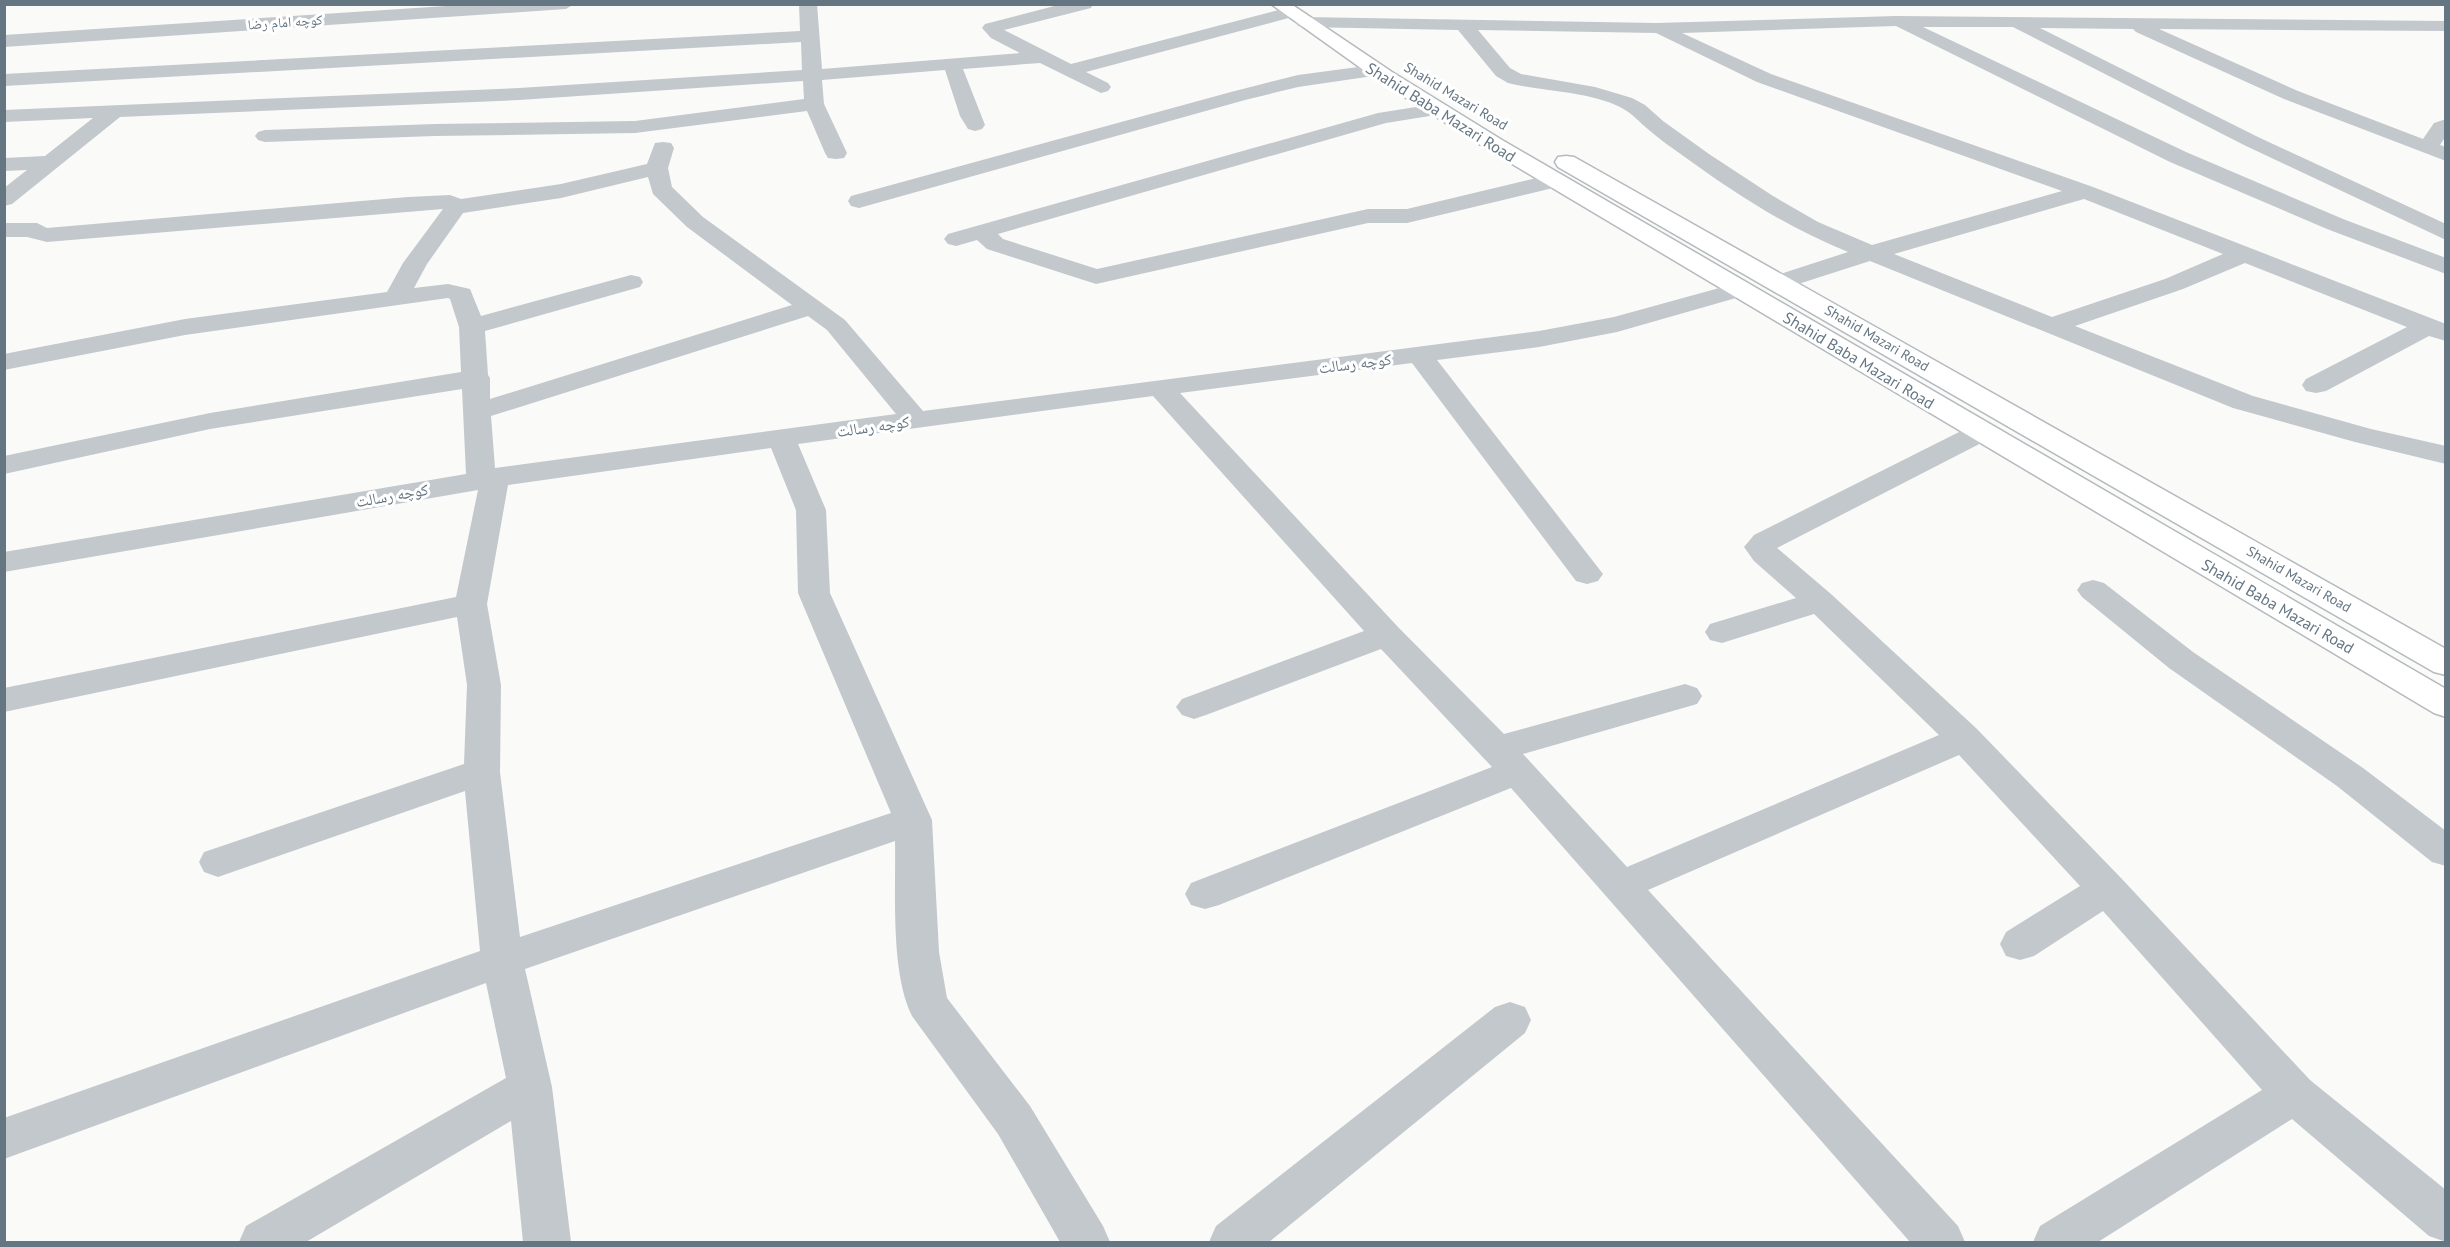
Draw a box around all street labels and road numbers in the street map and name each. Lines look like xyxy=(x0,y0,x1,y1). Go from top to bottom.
street label: کوچه امام رضا xyxy=(247,10,323,35)
street label: Shahid Baba Mazari Road xyxy=(1362,58,1520,166)
street label: Shahid Mazari Road xyxy=(1401,58,1511,134)
street label: Shahid Mazari Road xyxy=(1821,301,1933,375)
street label: Shahid Baba Mazari Road xyxy=(1780,307,1938,413)
street label: کوچه رسالت xyxy=(1318,349,1393,377)
street label: کوچه رسالت xyxy=(835,411,911,441)
street label: کوچه رسالت xyxy=(354,479,430,511)
street label: Shahid Mazari Road xyxy=(2243,542,2355,616)
street label: Shahid Baba Mazari Road xyxy=(2198,554,2358,658)

